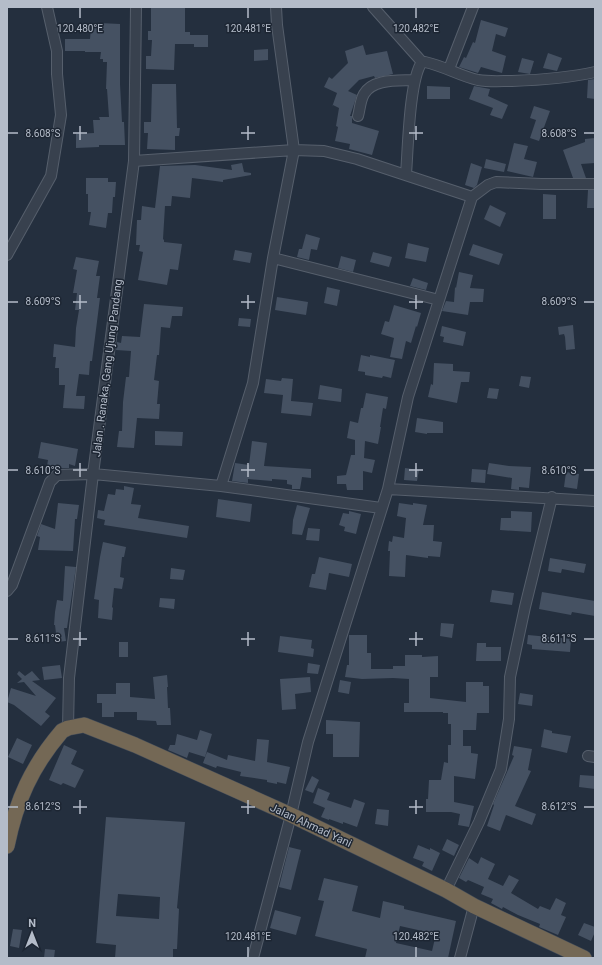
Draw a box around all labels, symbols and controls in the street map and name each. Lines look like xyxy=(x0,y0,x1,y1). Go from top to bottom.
text: 120.480°E xyxy=(57,23,103,34)
text: 120.481°E xyxy=(225,23,271,34)
text: 120.482°E xyxy=(393,23,439,34)
text: 8.608°S xyxy=(26,128,60,139)
text: 8.608°S xyxy=(542,128,576,139)
street label: Jalan . Ranaka, Gang Ujung Pandang xyxy=(90,278,125,458)
text: 8.609°S xyxy=(26,296,60,307)
text: 8.609°S xyxy=(542,296,576,307)
text: 8.610°S xyxy=(26,465,60,476)
text: 8.610°S xyxy=(542,465,576,476)
text: 8.611°S xyxy=(26,633,60,644)
text: 8.611°S xyxy=(542,633,576,644)
text: 8.612°S xyxy=(26,801,60,812)
street label: Jalan Ahmad Yani xyxy=(268,801,354,850)
text: 8.612°S xyxy=(542,801,576,812)
north arrow xyxy=(12,913,52,953)
text: N xyxy=(28,917,36,930)
text: 120.481°E xyxy=(225,931,271,942)
text: 120.482°E xyxy=(393,931,439,942)

